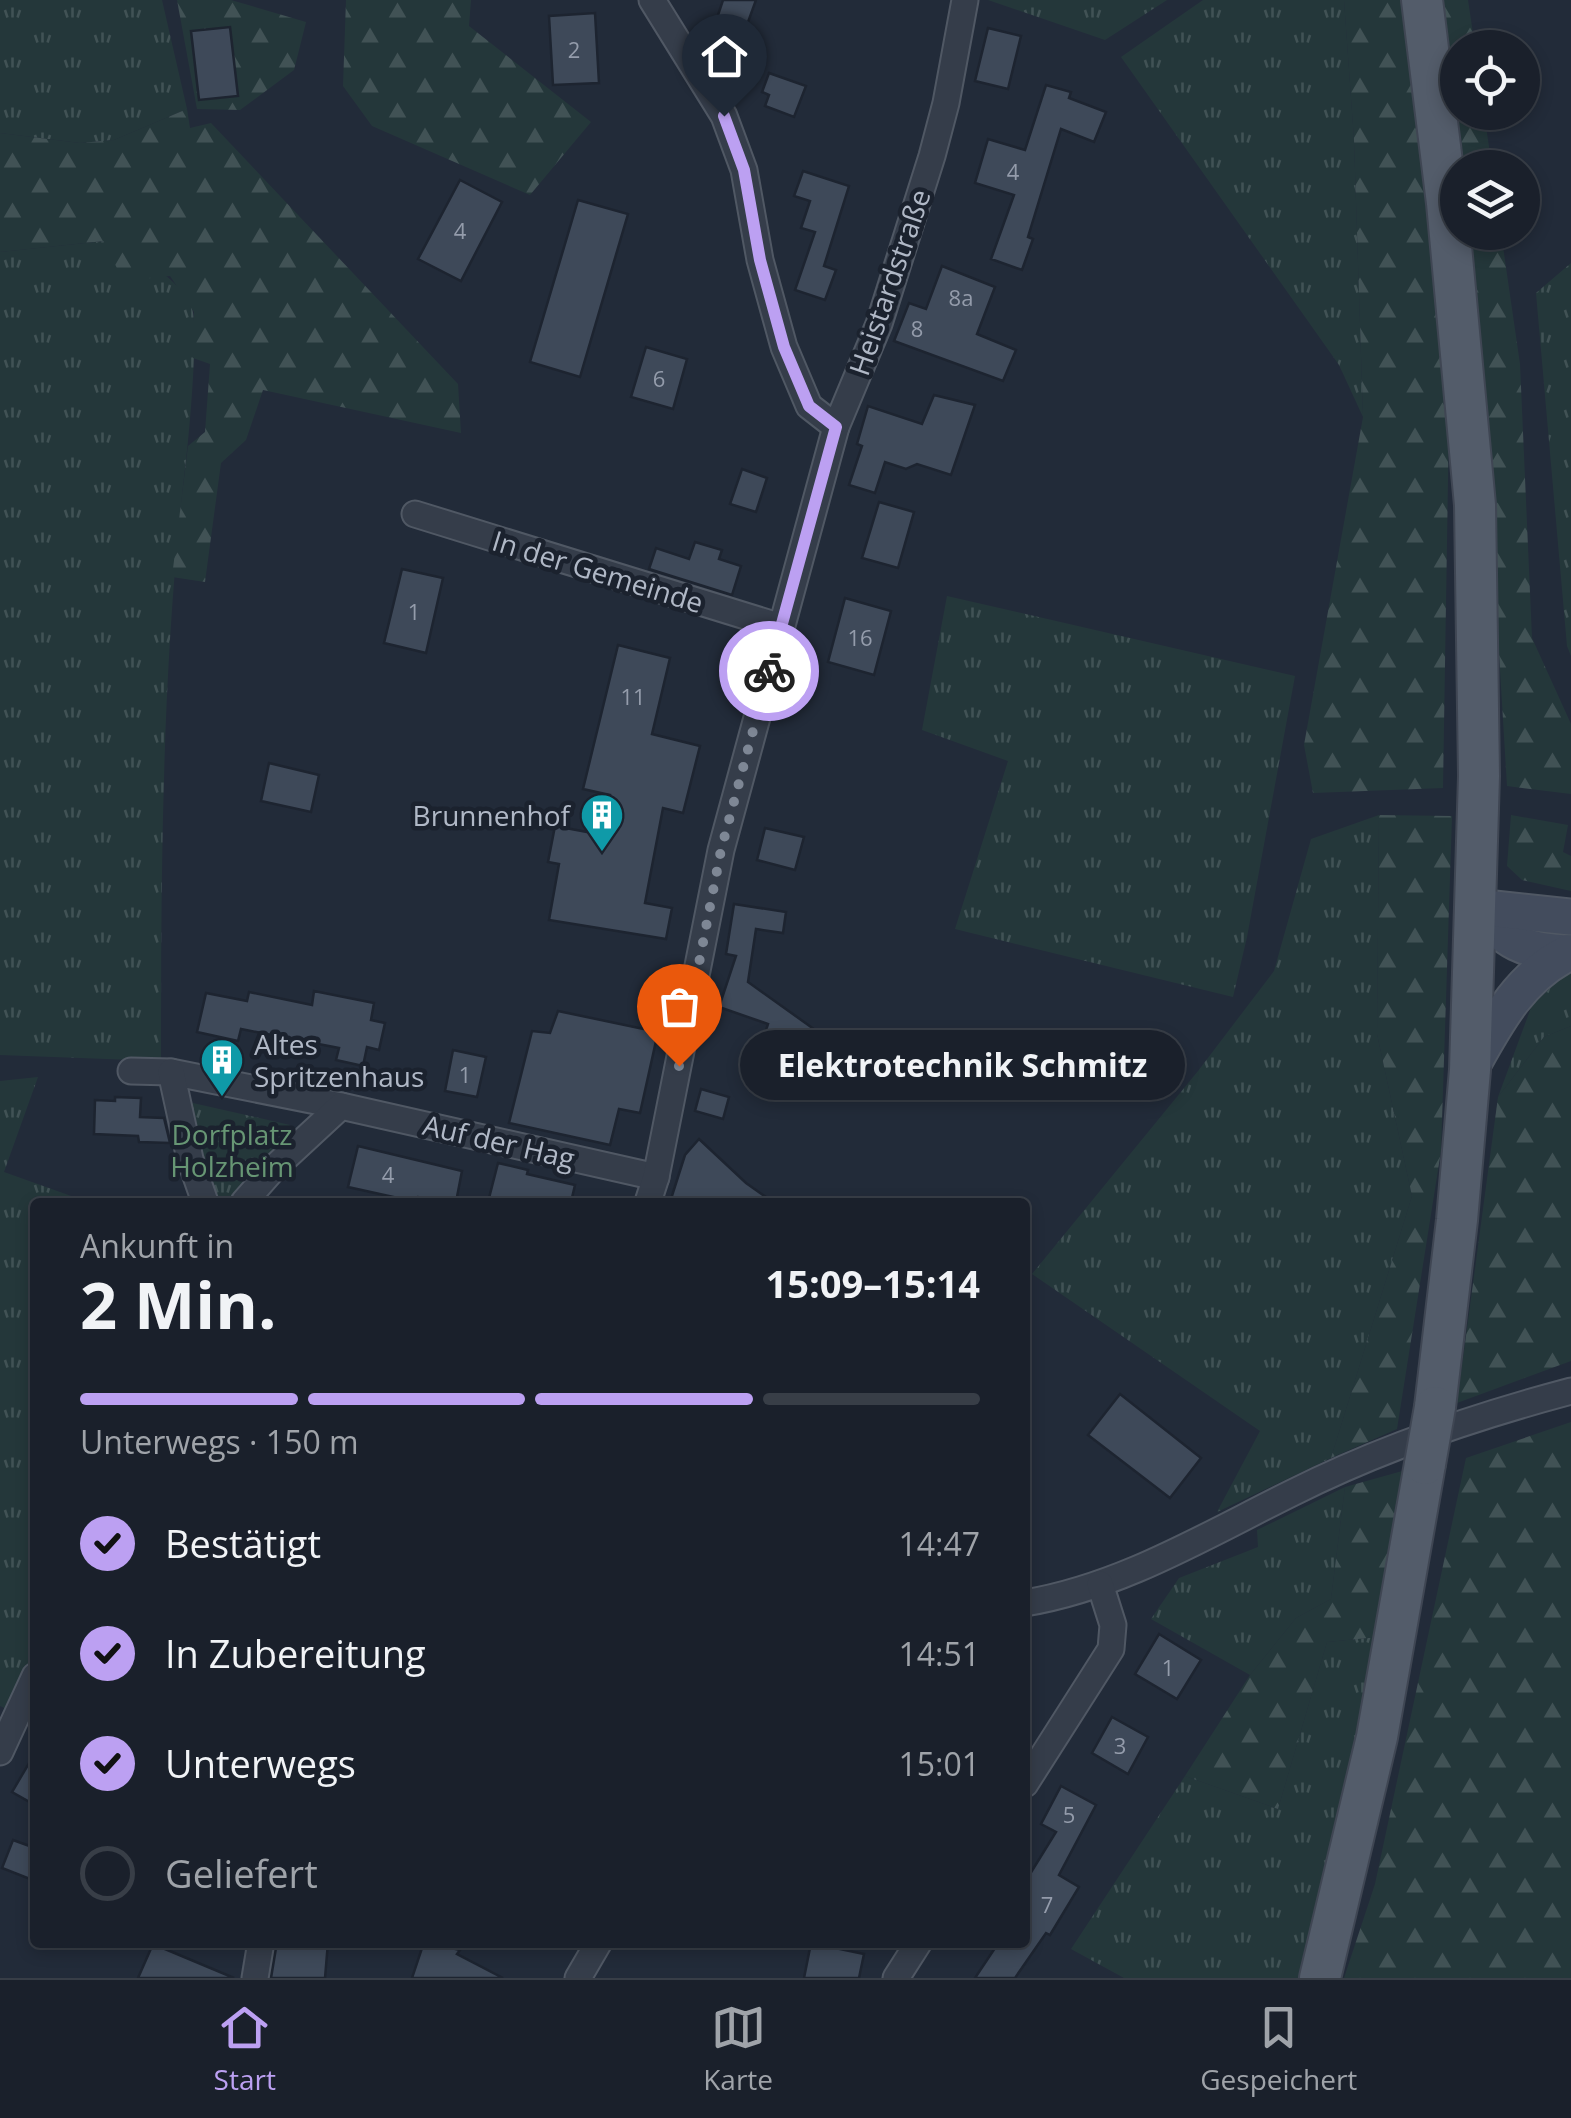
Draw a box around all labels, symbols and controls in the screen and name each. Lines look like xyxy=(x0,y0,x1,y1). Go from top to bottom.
pin xyxy=(682,14,767,117)
icon: home xyxy=(697,29,752,84)
map controls xyxy=(1440,30,1540,250)
button: locate xyxy=(1440,30,1540,130)
house number: 2 xyxy=(568,34,580,64)
button: layers xyxy=(1440,150,1540,250)
house number: 4 xyxy=(1007,156,1020,186)
street label: Heistardstraße xyxy=(839,184,939,380)
house number: 4 xyxy=(454,215,467,245)
house number: 8a xyxy=(949,282,973,312)
house number: 8 xyxy=(911,313,923,343)
house number: 6 xyxy=(653,363,665,393)
street label: In der Gemeinde xyxy=(488,521,708,621)
house number: 1 xyxy=(408,596,420,626)
courier xyxy=(719,621,819,721)
house number: 16 xyxy=(847,622,873,652)
icon: bike xyxy=(742,644,797,699)
house number: 11 xyxy=(620,681,646,711)
building icon: Brunnenhof xyxy=(579,792,625,853)
place label: Brunnenhof xyxy=(413,796,572,834)
pin xyxy=(637,964,722,1067)
icon: bag xyxy=(652,979,707,1034)
place label: Altes Spritzenhaus xyxy=(254,1025,424,1095)
callout: Elektrotechnik Schmitz xyxy=(739,1031,1184,1101)
building icon: Altes Spritzenhaus xyxy=(199,1037,245,1098)
text: Elektrotechnik Schmitz xyxy=(778,1043,1147,1086)
house number: 1 xyxy=(459,1059,471,1089)
street label: Auf der Hag xyxy=(419,1105,579,1177)
park label: Dorfplatz Holzheim xyxy=(170,1115,294,1185)
house number: 4 xyxy=(382,1159,395,1189)
text: Ankunft in xyxy=(80,1224,234,1267)
text: 15:09–15:14 xyxy=(766,1257,980,1309)
text: 2 Min. xyxy=(80,1260,276,1348)
text: Unterwegs · 150 m xyxy=(80,1420,359,1463)
icon: check xyxy=(80,1516,135,1571)
text: Bestätigt xyxy=(165,1517,321,1569)
text: 14:47 xyxy=(898,1522,980,1565)
icon: check xyxy=(80,1626,135,1681)
text: In Zubereitung xyxy=(165,1627,426,1679)
text: 14:51 xyxy=(898,1632,980,1675)
house number: 1 xyxy=(1162,1652,1174,1682)
house number: 3 xyxy=(1114,1730,1126,1760)
icon: check xyxy=(80,1736,135,1791)
text: Unterwegs xyxy=(165,1737,356,1789)
text: 15:01 xyxy=(898,1742,980,1785)
house number: 5 xyxy=(1063,1799,1075,1829)
text: Geliefert xyxy=(165,1847,318,1899)
house number: 7 xyxy=(1041,1889,1053,1919)
tab: Start xyxy=(214,2000,276,2098)
tab: Karte xyxy=(703,2000,773,2098)
tab: Gespeichert xyxy=(1200,2000,1357,2098)

